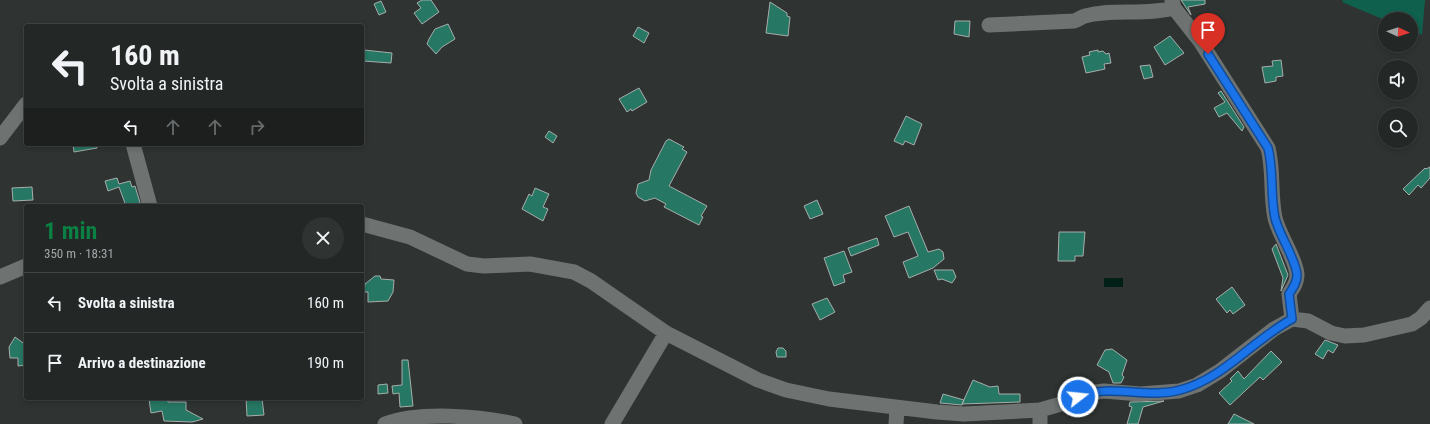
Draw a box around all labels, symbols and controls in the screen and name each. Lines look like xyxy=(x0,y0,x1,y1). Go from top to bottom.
north arrow xyxy=(1378,12,1418,52)
map controls xyxy=(1378,12,1418,148)
pin xyxy=(1191,13,1225,54)
icon: arrive xyxy=(1197,19,1219,41)
text: 160 m xyxy=(110,39,180,72)
icon: left xyxy=(44,40,96,92)
button: sound xyxy=(1378,60,1418,100)
text: Svolta a sinistra xyxy=(110,73,223,94)
button: search xyxy=(1378,108,1418,148)
icon: left xyxy=(120,116,142,138)
icon: ahead xyxy=(162,116,184,138)
icon: ahead xyxy=(204,116,226,138)
icon: right xyxy=(246,116,268,138)
text: 1 min xyxy=(44,217,97,245)
button: close xyxy=(302,217,344,259)
text: 350 m · 18:31 xyxy=(44,246,114,261)
icon: left xyxy=(44,292,66,314)
text: Svolta a sinistra xyxy=(78,294,175,312)
text: 160 m xyxy=(307,294,344,312)
icon: arrive xyxy=(44,352,66,374)
text: Arrivo a destinazione xyxy=(78,354,206,372)
text: 190 m xyxy=(307,354,344,372)
position arrow xyxy=(1057,376,1099,418)

